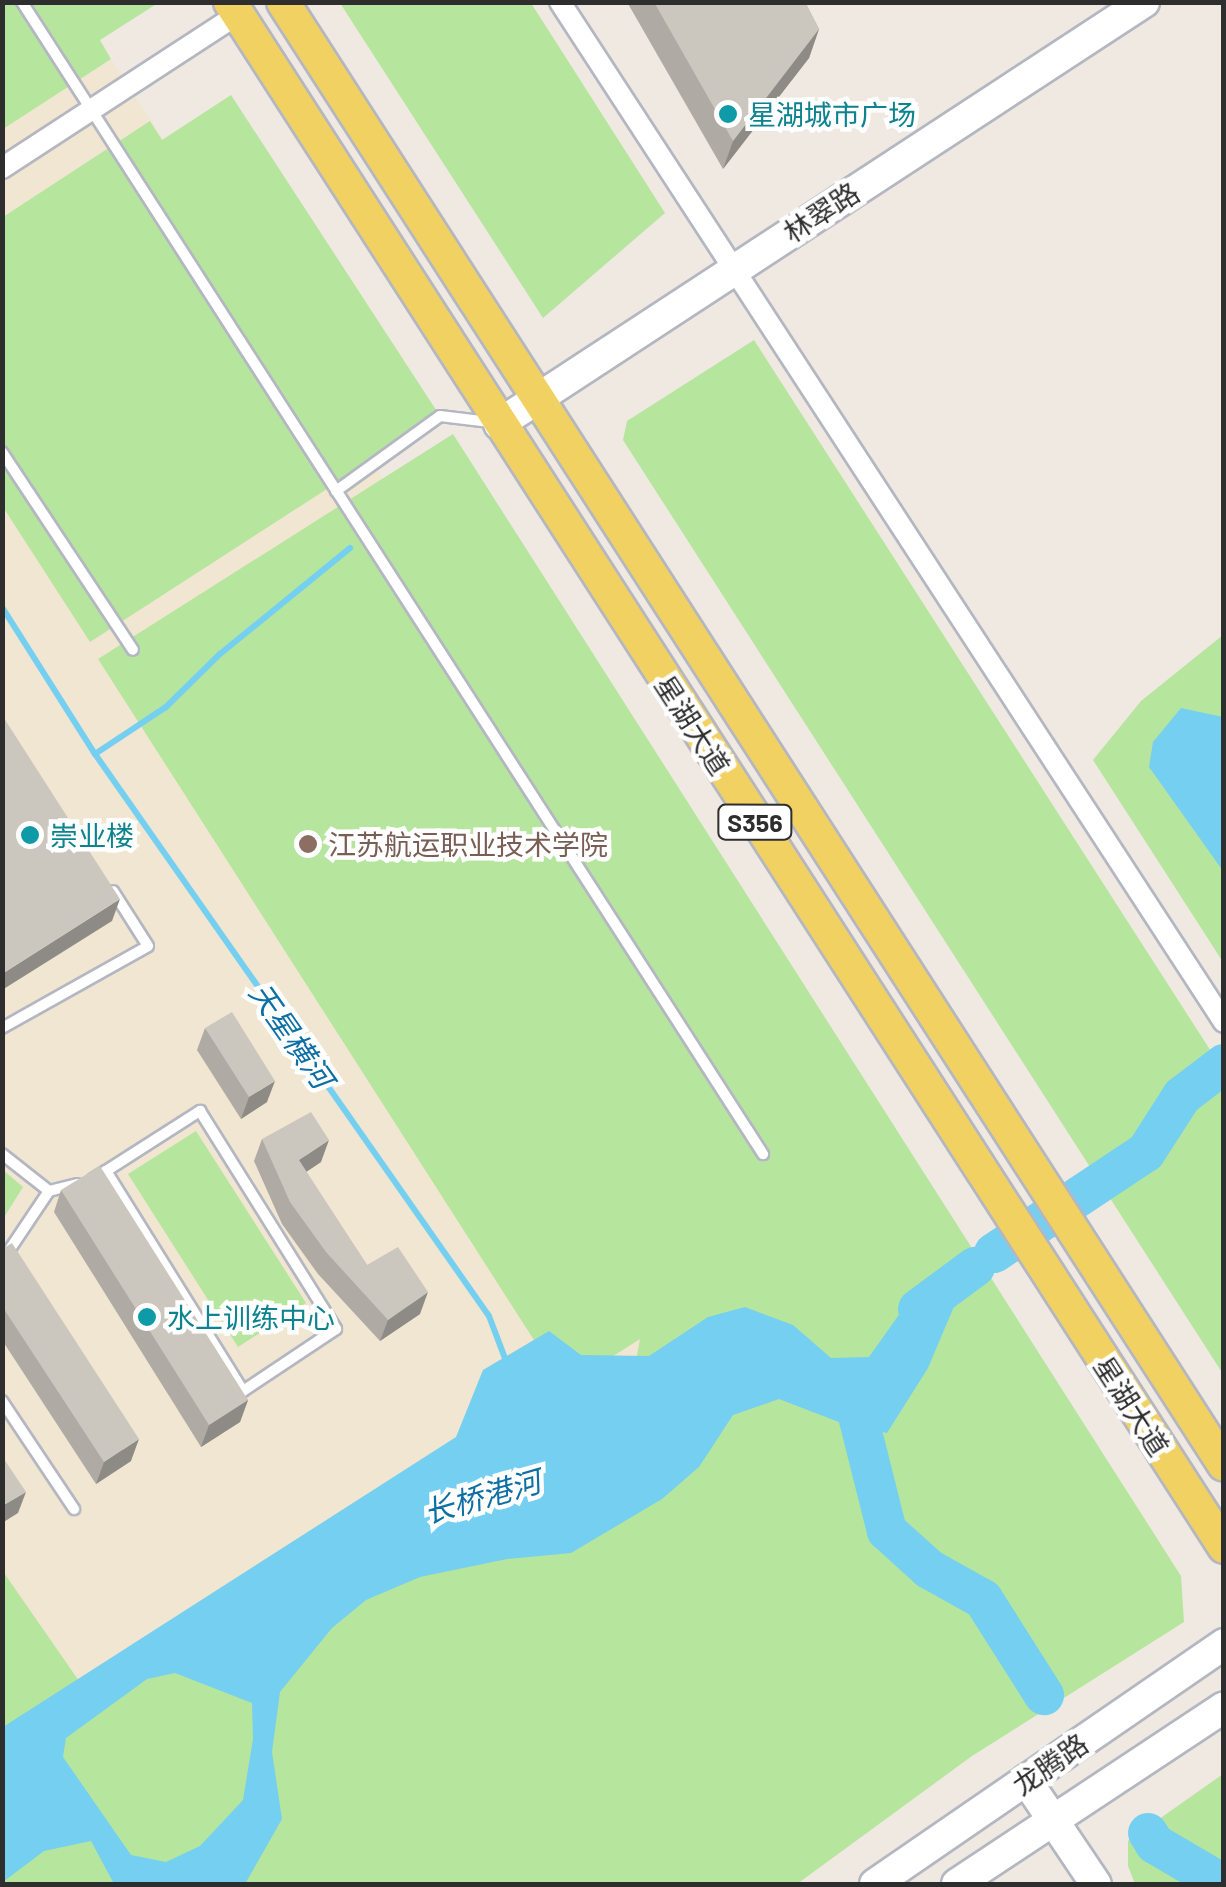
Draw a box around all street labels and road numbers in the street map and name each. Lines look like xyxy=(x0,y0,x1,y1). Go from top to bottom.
street label: 林翠路 xyxy=(777,175,865,249)
street label: 星湖大道 xyxy=(648,669,738,781)
road number: S356 xyxy=(715,802,795,842)
street label: 星湖大道 xyxy=(1087,1350,1177,1462)
street label: 龙腾路 xyxy=(1006,1726,1094,1802)

